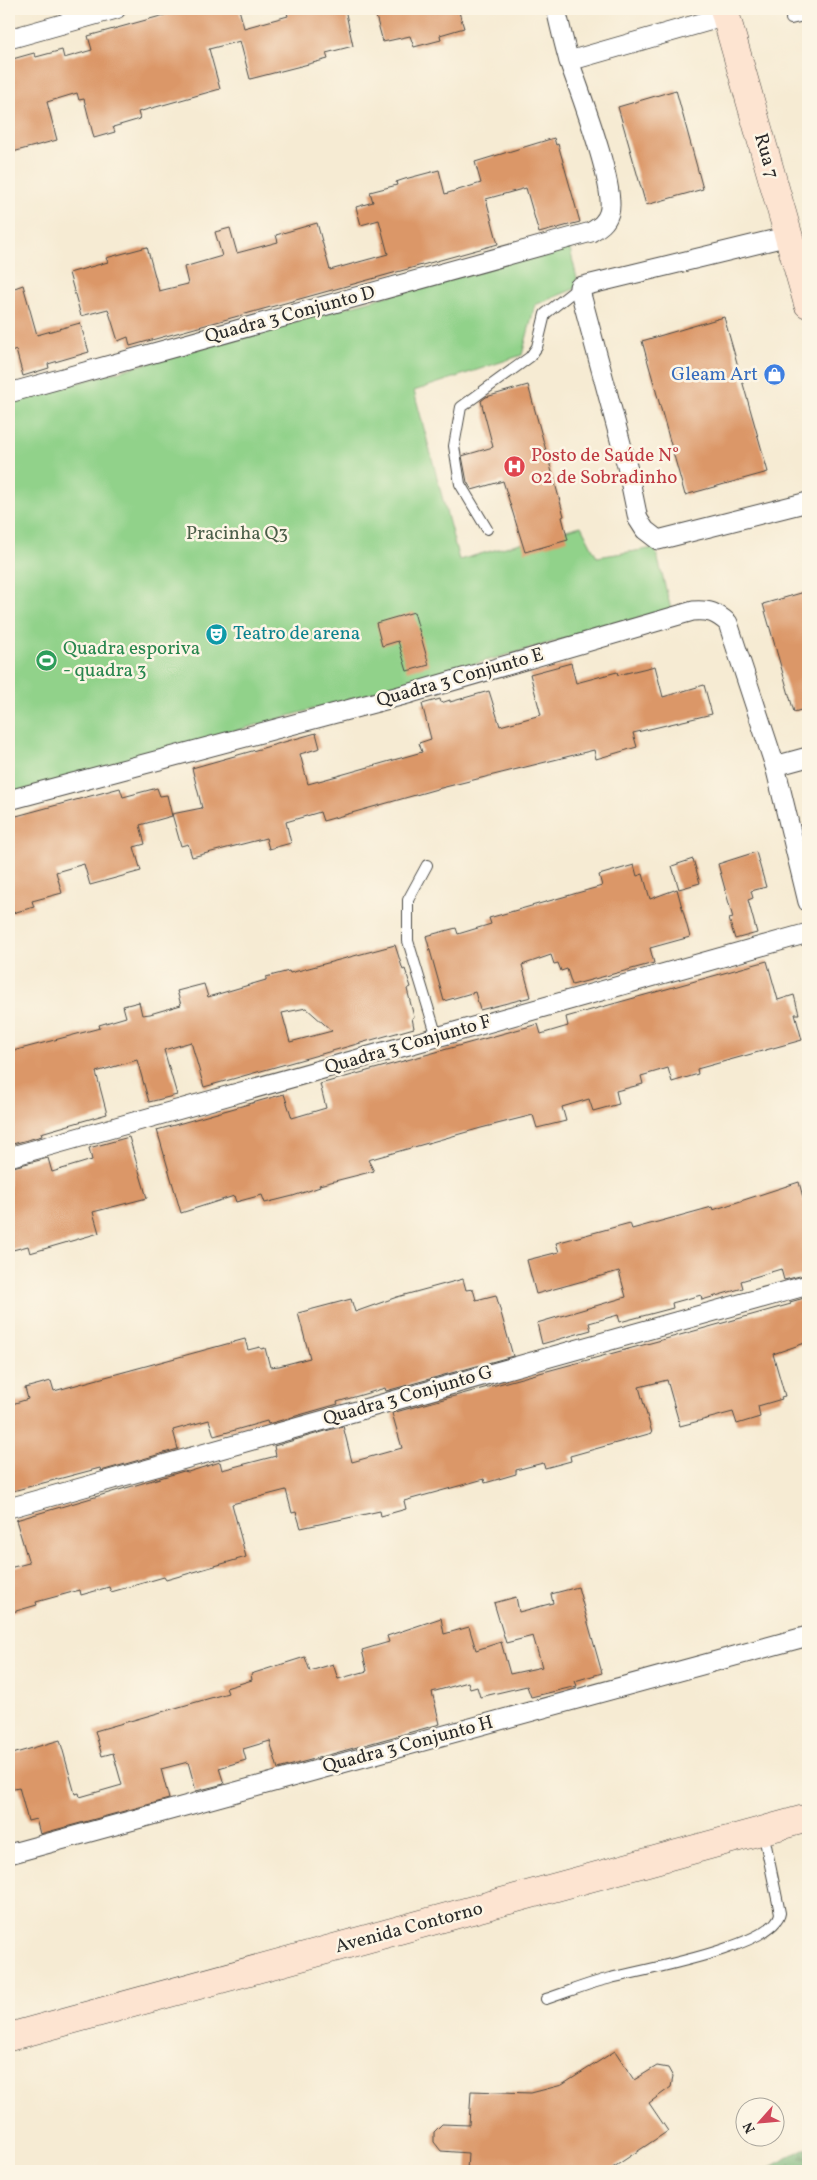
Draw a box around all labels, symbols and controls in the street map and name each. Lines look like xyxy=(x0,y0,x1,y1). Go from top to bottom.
street label: Rua 7 xyxy=(747,130,785,182)
street label: Quadra 3 Conjunto D xyxy=(202,280,378,350)
place label: Gleam Art xyxy=(671,362,758,388)
shop icon: Gleam Art xyxy=(762,363,786,387)
place label: Posto de Saúde N° 02 de Sobradinho xyxy=(531,443,679,491)
hospital icon: Posto de Saúde N° 02 de Sobradinho xyxy=(503,455,527,479)
park label: Pracinha Q3 xyxy=(186,521,288,547)
place label: Teatro de arena xyxy=(233,621,360,647)
theatre icon: Teatro de arena xyxy=(205,622,229,646)
place label: Quadra esporiva - quadra 3 xyxy=(63,636,200,684)
street label: Quadra 3 Conjunto E xyxy=(373,642,547,714)
sports icon: Quadra esporiva - quadra 3 xyxy=(35,648,59,672)
street label: Quadra 3 Conjunto F xyxy=(322,1009,494,1081)
street label: Quadra 3 Conjunto G xyxy=(320,1359,496,1433)
street label: Quadra 3 Conjunto H xyxy=(320,1710,496,1780)
street label: Avenida Contorno xyxy=(332,1896,486,1960)
north arrow xyxy=(734,2098,784,2148)
text: N xyxy=(739,2118,761,2136)

